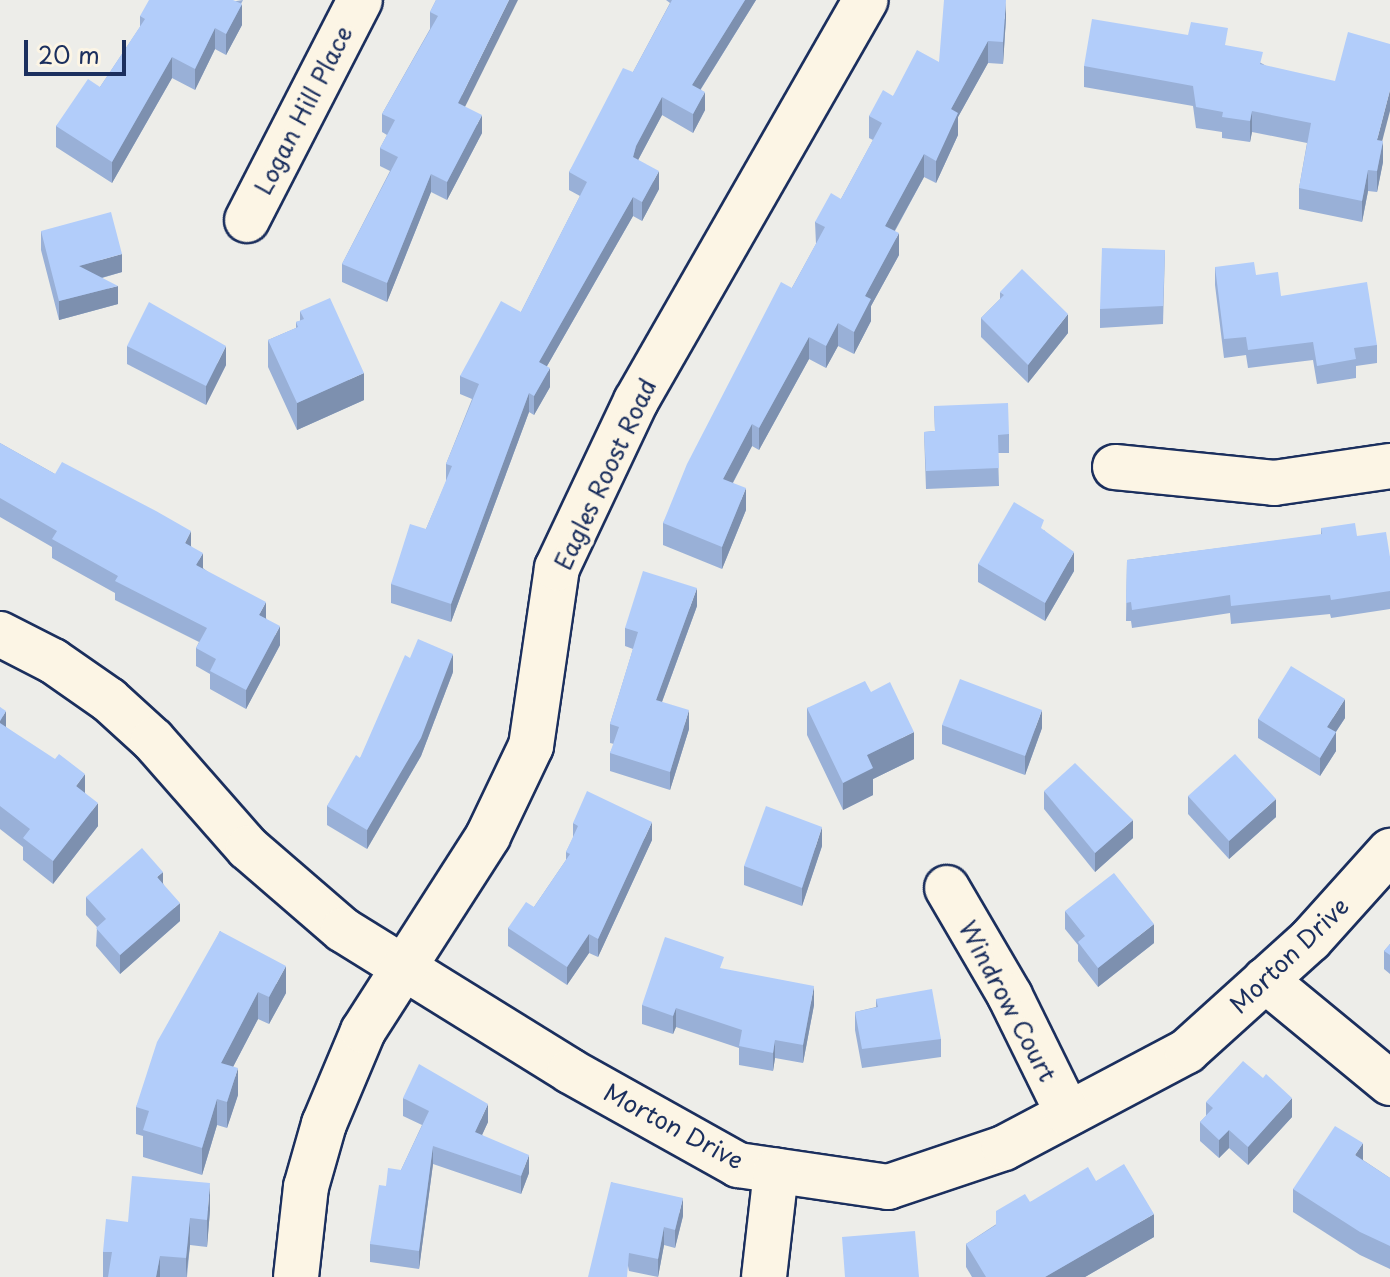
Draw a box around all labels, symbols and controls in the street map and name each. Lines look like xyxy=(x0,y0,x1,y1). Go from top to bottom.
street label: Logan Hill Place xyxy=(248,21,358,199)
scale bar xyxy=(28,24,130,74)
text: 20 m xyxy=(38,36,100,72)
street label: Eagles Roost Road xyxy=(547,373,663,575)
street label: Morton Drive xyxy=(1224,891,1354,1019)
street label: Windrow Court xyxy=(954,916,1062,1086)
street label: Morton Drive xyxy=(599,1077,749,1175)

